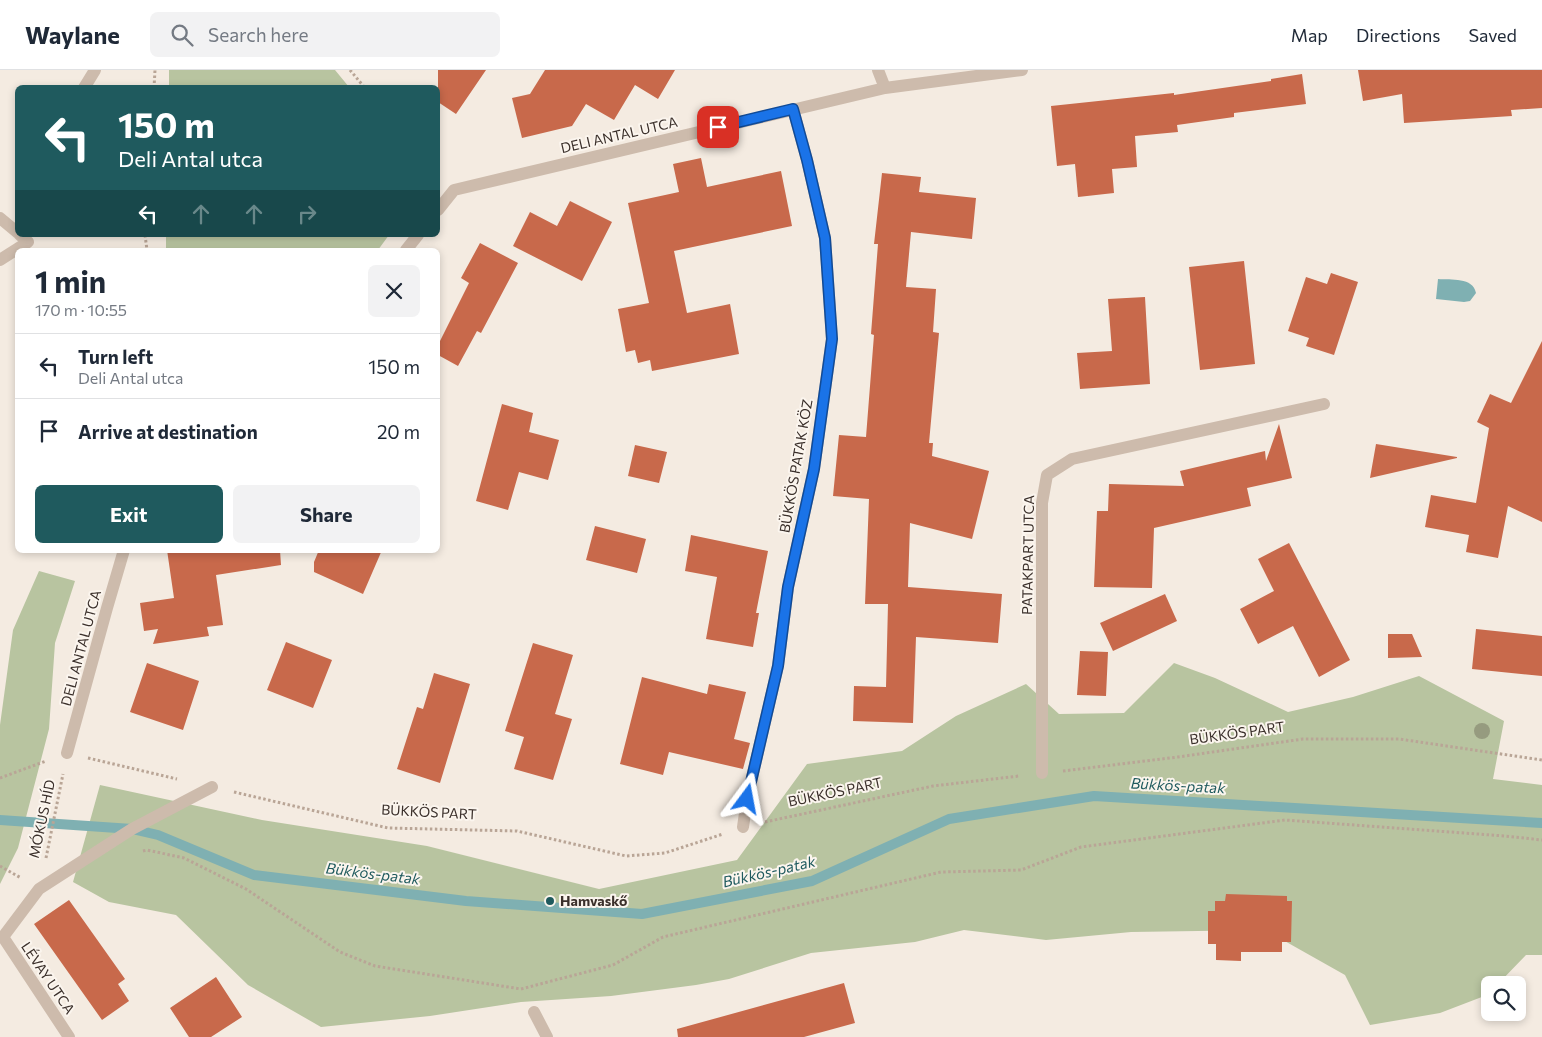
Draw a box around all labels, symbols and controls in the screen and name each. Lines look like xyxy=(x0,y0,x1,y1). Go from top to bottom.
search box xyxy=(150,12,500,57)
text: Waylane xyxy=(25,20,120,49)
icon: search xyxy=(168,21,196,49)
text: Search here xyxy=(208,23,308,46)
text: Map xyxy=(1291,24,1328,46)
text: Directions xyxy=(1356,24,1440,46)
text: Saved xyxy=(1468,24,1517,46)
text: 150 m xyxy=(118,102,215,145)
icon: left xyxy=(35,105,100,170)
pin xyxy=(697,106,739,148)
street label: DELI ANTAL UTCA xyxy=(559,113,679,156)
icon: arrive xyxy=(704,113,732,141)
text: Deli Antal utca xyxy=(118,145,263,172)
icon: left xyxy=(134,200,162,228)
icon: ahead xyxy=(187,200,215,228)
icon: ahead xyxy=(240,200,268,228)
icon: right xyxy=(293,200,321,228)
text: 1 min xyxy=(35,262,106,299)
button: close xyxy=(368,265,420,317)
text: 170 m · 10:55 xyxy=(35,300,127,319)
text: Turn left xyxy=(78,345,153,368)
icon: left xyxy=(35,352,63,380)
text: 150 m xyxy=(368,355,420,378)
text: Deli Antal utca xyxy=(78,368,183,387)
street label: BÜKKÖS PATAK KÖZ xyxy=(775,398,816,534)
icon: arrive xyxy=(35,417,63,445)
text: Arrive at destination xyxy=(78,420,258,443)
text: 20 m xyxy=(377,420,420,443)
button: Exit xyxy=(35,485,223,543)
button: Share xyxy=(233,485,420,543)
street label: PATAKPART UTCA xyxy=(1018,495,1037,615)
street label: DELI ANTAL UTCA xyxy=(57,588,104,708)
street label: BÜKKÖS PART xyxy=(1188,717,1286,748)
position arrow xyxy=(720,772,772,824)
street label: BÜKKÖS PART xyxy=(786,773,883,810)
water label: Bükkös-patak xyxy=(1130,774,1227,797)
street label: MÓKUS HÍD xyxy=(25,778,58,860)
street label: BÜKKÖS PART xyxy=(381,801,477,822)
water label: Bükkös-patak xyxy=(721,851,818,890)
water label: Bükkös-patak xyxy=(325,858,422,888)
place label: Hamvaskő xyxy=(560,892,628,909)
marker: Hamvaskő xyxy=(544,895,556,907)
street label: LÉVAY UTCA xyxy=(18,938,79,1017)
map controls xyxy=(1481,976,1526,1021)
button: search xyxy=(1481,976,1526,1021)

